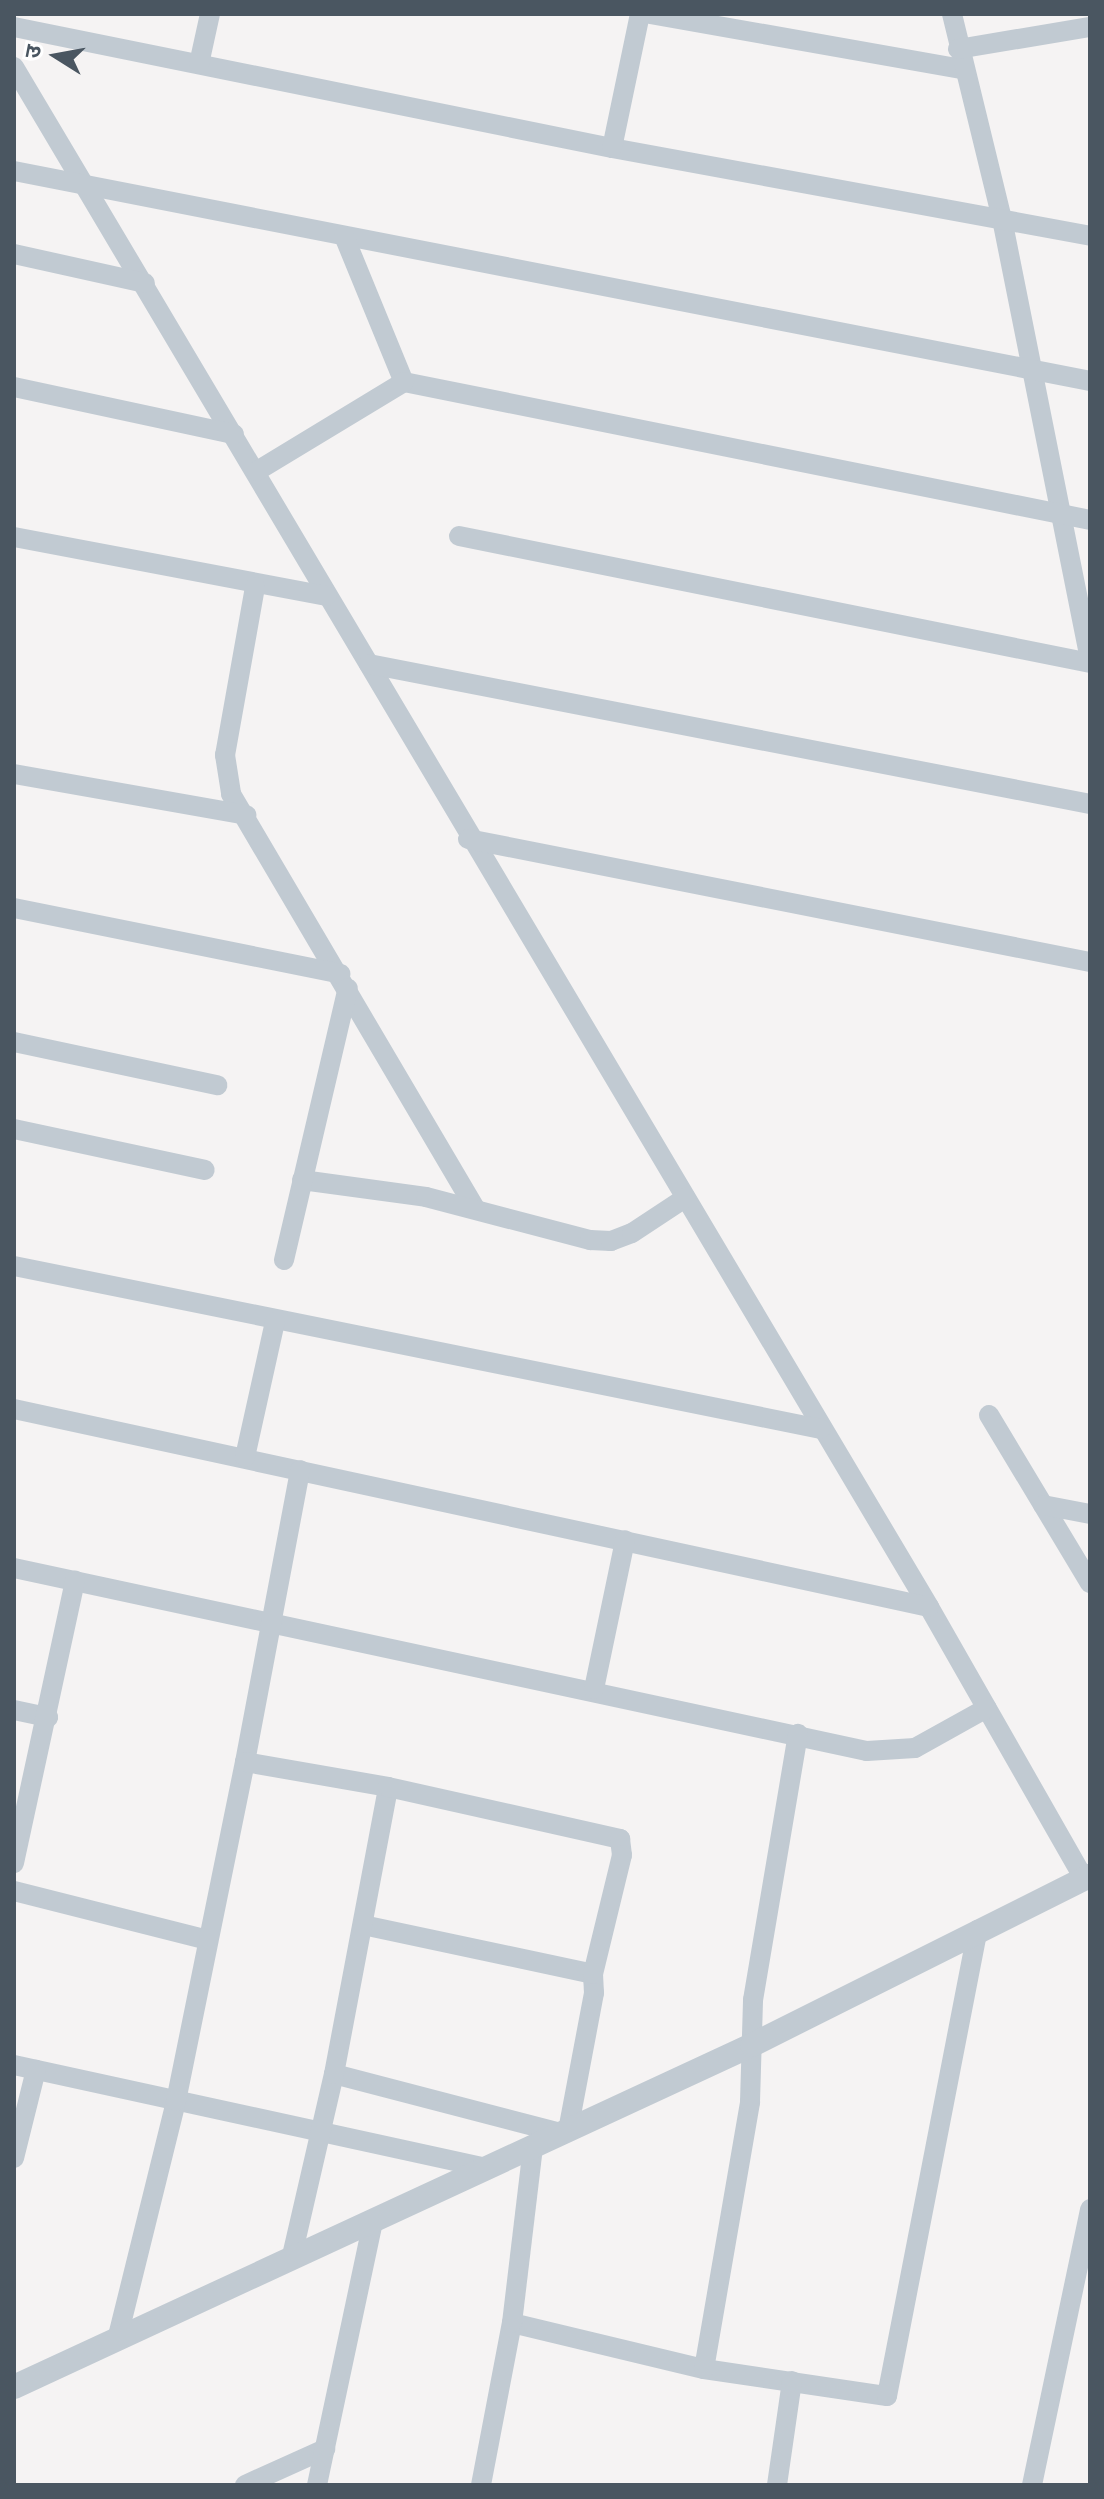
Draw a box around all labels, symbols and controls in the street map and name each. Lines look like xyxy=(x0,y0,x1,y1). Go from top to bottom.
north arrow xyxy=(16,16,96,96)
text: उ xyxy=(16,42,48,61)

